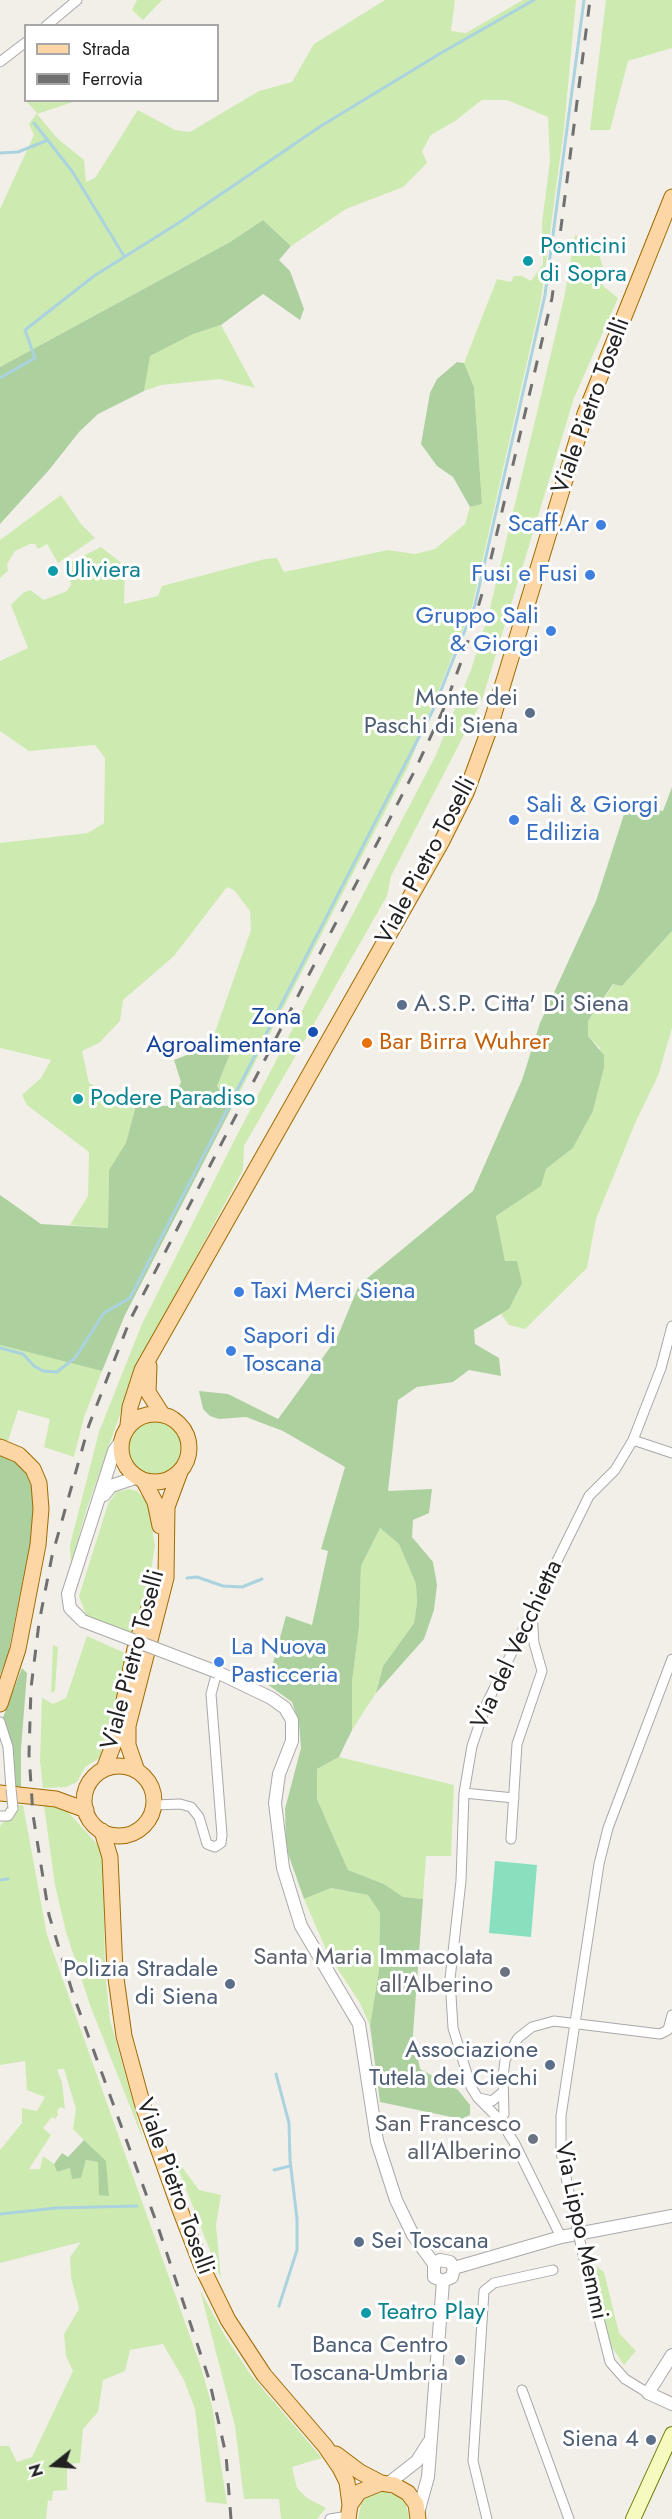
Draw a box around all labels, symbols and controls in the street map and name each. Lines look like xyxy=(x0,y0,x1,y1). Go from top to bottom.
legend xyxy=(24,24,219,102)
text: Strada xyxy=(82,36,130,62)
text: Ferrovia xyxy=(82,66,143,92)
place label: Ponticini di Sopra xyxy=(540,233,627,289)
marker: Ponticini di Sopra xyxy=(521,254,535,268)
street label: Viale Pietro Toselli xyxy=(547,314,637,498)
place label: Scaff.Ar xyxy=(508,511,589,539)
marker: Scaff.Ar xyxy=(594,518,608,532)
place label: Uliviera xyxy=(65,557,141,585)
place label: Fusi e Fusi xyxy=(471,561,578,589)
marker: Uliviera xyxy=(46,564,60,578)
marker: Fusi e Fusi xyxy=(583,568,597,582)
place label: Gruppo Sali & Giorgi xyxy=(415,603,539,659)
marker: Gruppo Sali & Giorgi xyxy=(544,624,558,638)
place label: Monte dei Paschi di Siena xyxy=(364,685,518,741)
marker: Monte dei Paschi di Siena xyxy=(523,706,537,720)
street label: Viale Pietro Toselli xyxy=(371,772,483,950)
place label: Sali & Giorgi Edilizia xyxy=(526,792,659,848)
marker: Sali & Giorgi Edilizia xyxy=(507,813,521,827)
place label: A.S.P. Citta' Di Siena xyxy=(414,991,629,1019)
marker: A.S.P. Citta' Di Siena xyxy=(395,998,409,1012)
place label: Zona Agroalimentare xyxy=(146,1004,301,1060)
marker: Zona Agroalimentare xyxy=(306,1025,320,1039)
place label: Bar Birra Wuhrer xyxy=(379,1029,550,1057)
marker: Bar Birra Wuhrer xyxy=(360,1036,374,1050)
place label: Podere Paradiso xyxy=(90,1085,255,1113)
marker: Podere Paradiso xyxy=(71,1092,85,1106)
place label: Taxi Merci Siena xyxy=(251,1278,415,1306)
marker: Taxi Merci Siena xyxy=(232,1285,246,1299)
place label: Sapori di Toscana xyxy=(243,1323,336,1379)
marker: Sapori di Toscana xyxy=(224,1344,238,1358)
street label: Via del Vecchietta xyxy=(466,1556,570,1734)
street label: Viale Pietro Toselli xyxy=(96,1567,172,1753)
place label: La Nuova Pasticceria xyxy=(231,1634,338,1690)
marker: La Nuova Pasticceria xyxy=(212,1655,226,1669)
place label: Santa Maria Immacolata all'Alberino xyxy=(253,1944,493,2000)
place label: Polizia Stradale di Siena xyxy=(63,1956,218,2012)
marker: Santa Maria Immacolata all'Alberino xyxy=(498,1965,512,1979)
marker: Polizia Stradale di Siena xyxy=(223,1977,237,1991)
place label: Associazione Tutela dei Ciechi xyxy=(369,2037,538,2093)
marker: Associazione Tutela dei Ciechi xyxy=(543,2058,557,2072)
street label: Viale Pietro Toselli xyxy=(129,2095,219,2279)
place label: San Francesco all'Alberino xyxy=(375,2111,521,2167)
marker: San Francesco all'Alberino xyxy=(526,2132,540,2146)
street label: Via Lippo Memmi xyxy=(547,2139,613,2323)
place label: Sei Toscana xyxy=(371,2228,489,2256)
marker: Sei Toscana xyxy=(352,2235,366,2249)
place label: Teatro Play xyxy=(378,2299,485,2327)
marker: Teatro Play xyxy=(359,2306,373,2320)
place label: Banca Centro Toscana-Umbria xyxy=(291,2332,448,2388)
marker: Banca Centro Toscana-Umbria xyxy=(453,2353,467,2367)
place label: Siena 4 xyxy=(562,2426,639,2454)
marker: Siena 4 xyxy=(644,2433,658,2447)
north arrow xyxy=(24,2435,84,2495)
text: N xyxy=(23,2461,49,2480)

